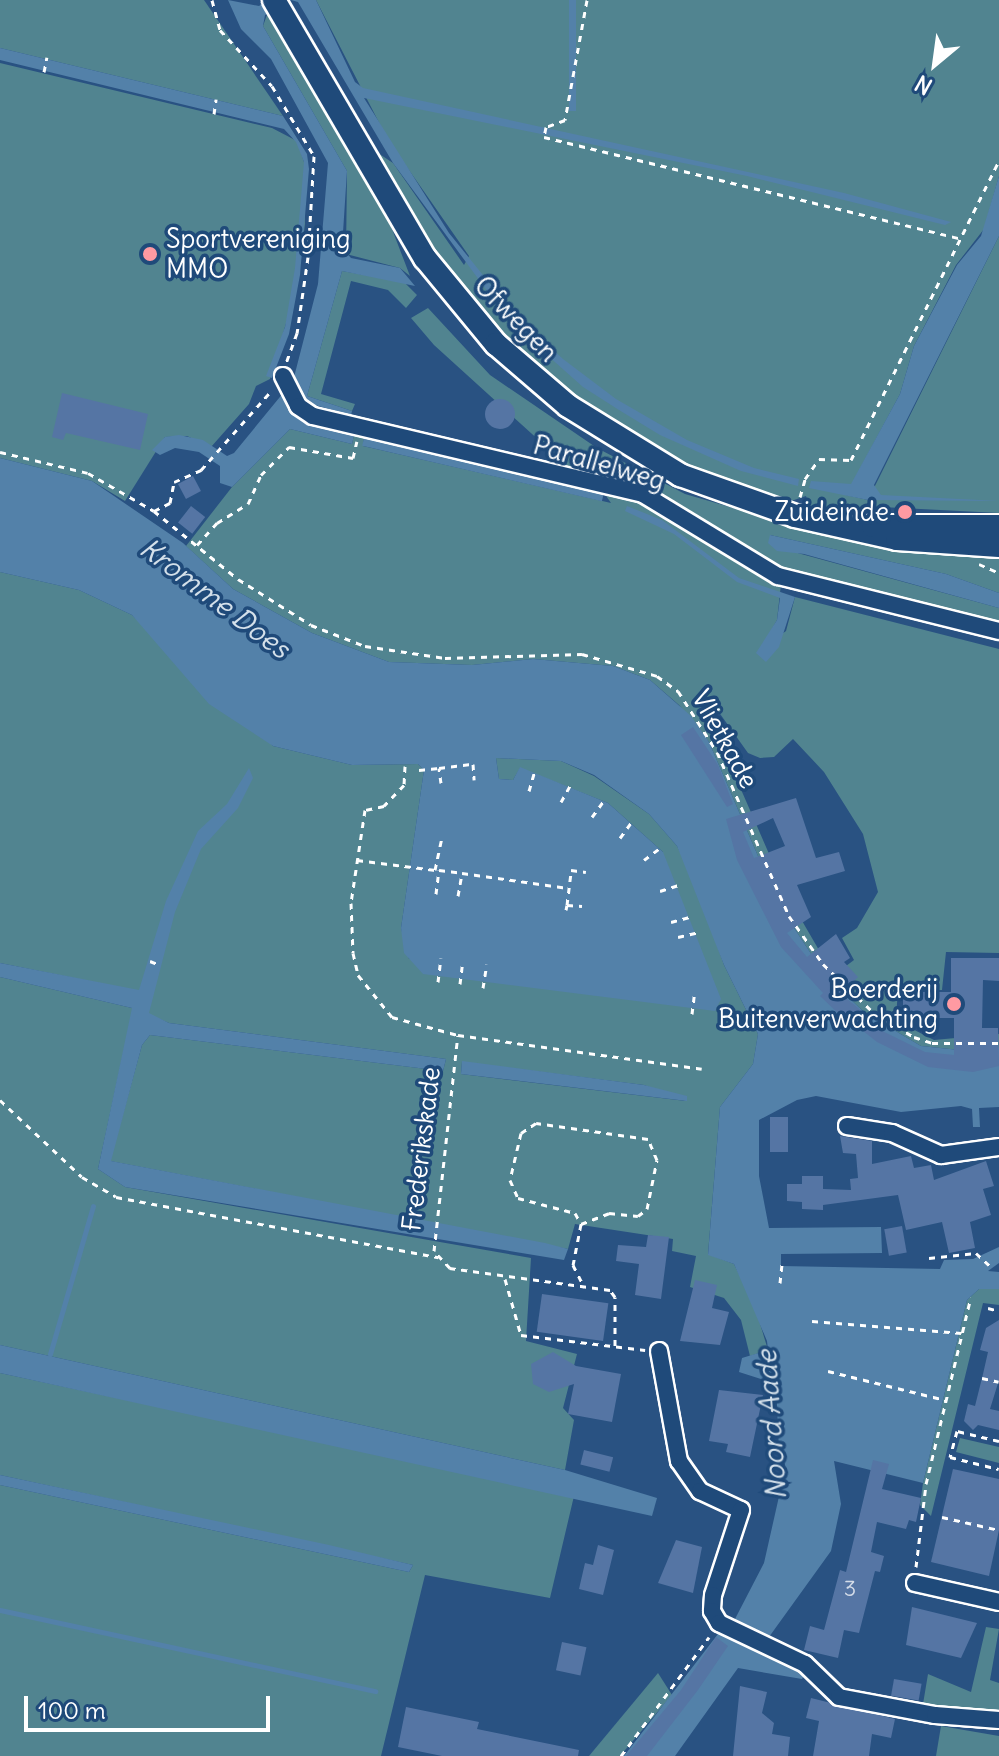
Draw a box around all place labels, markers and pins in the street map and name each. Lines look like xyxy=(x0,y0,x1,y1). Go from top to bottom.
place label: Sportvereniging MMO xyxy=(166,223,350,284)
marker: Sportvereniging MMO xyxy=(141,245,159,263)
place label: Zuideinde xyxy=(775,496,889,528)
marker: Zuideinde xyxy=(896,503,914,521)
place label: Boerderij Buitenverwachting xyxy=(718,973,938,1034)
marker: Boerderij Buitenverwachting xyxy=(945,995,963,1013)

